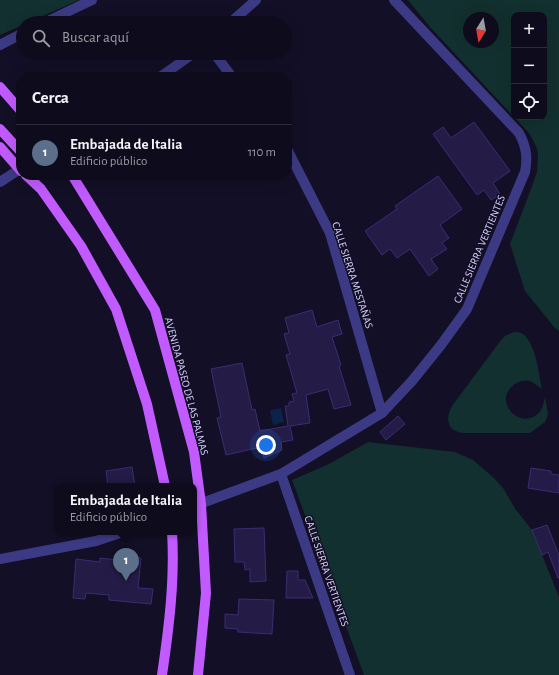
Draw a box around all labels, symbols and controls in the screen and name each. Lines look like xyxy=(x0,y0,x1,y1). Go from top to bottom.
north arrow xyxy=(463,12,499,48)
map controls xyxy=(511,12,547,120)
button: + xyxy=(511,12,547,48)
search box xyxy=(16,16,292,60)
icon: search xyxy=(30,27,52,49)
text: Buscar aquí xyxy=(62,30,129,45)
button: − xyxy=(511,48,547,84)
button: locate xyxy=(511,84,547,120)
text: Cerca xyxy=(32,89,69,106)
text: Embajada de Italia xyxy=(70,137,182,152)
text: 1 xyxy=(43,146,47,159)
text: 110 m xyxy=(248,146,276,159)
text: Edificio público xyxy=(70,155,147,168)
street label: CALLE SIERRA VERTIENTES xyxy=(452,194,507,305)
street label: CALLE SIERRA MESTAÑAS xyxy=(330,220,375,330)
street label: AVENIDA PASEO DE LAS PALMAS xyxy=(163,316,210,456)
your location xyxy=(256,435,276,455)
popup xyxy=(55,483,197,535)
text: Embajada de Italia xyxy=(70,493,182,508)
text: Edificio público xyxy=(70,511,147,524)
street label: CALLE SIERRA VERTIENTES xyxy=(302,514,351,628)
pin: 1 xyxy=(113,548,139,581)

